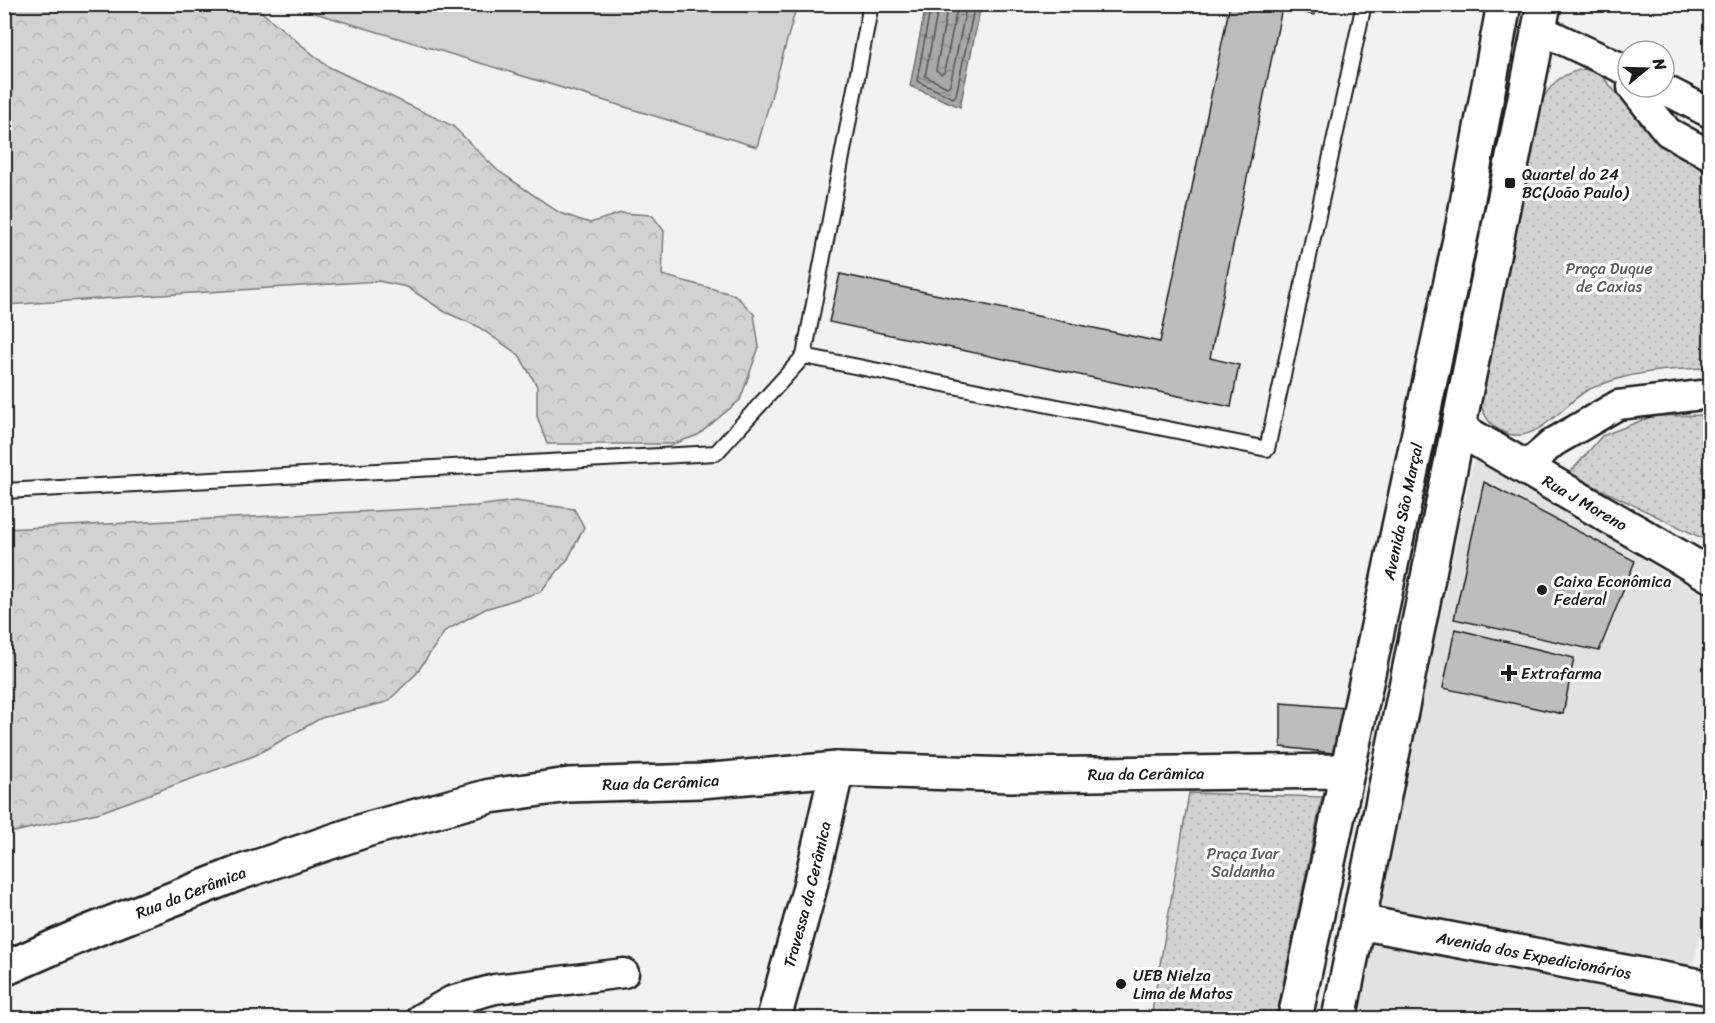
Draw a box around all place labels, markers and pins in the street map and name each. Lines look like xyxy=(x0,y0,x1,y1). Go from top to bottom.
place label: Quartel do 24 BC(João Paulo) xyxy=(1522,160,1630,207)
marker: Quartel do 24 BC(João Paulo) xyxy=(1503,176,1517,190)
place label: Caixa Econômica Federal xyxy=(1554,567,1671,614)
marker: Caixa Econômica Federal xyxy=(1535,583,1549,597)
place label: Extrafarma xyxy=(1521,659,1602,688)
marker: Extrafarma xyxy=(1502,666,1516,680)
place label: UEB Nielza Lima de Matos xyxy=(1133,961,1233,1008)
marker: UEB Nielza Lima de Matos xyxy=(1114,977,1128,991)

